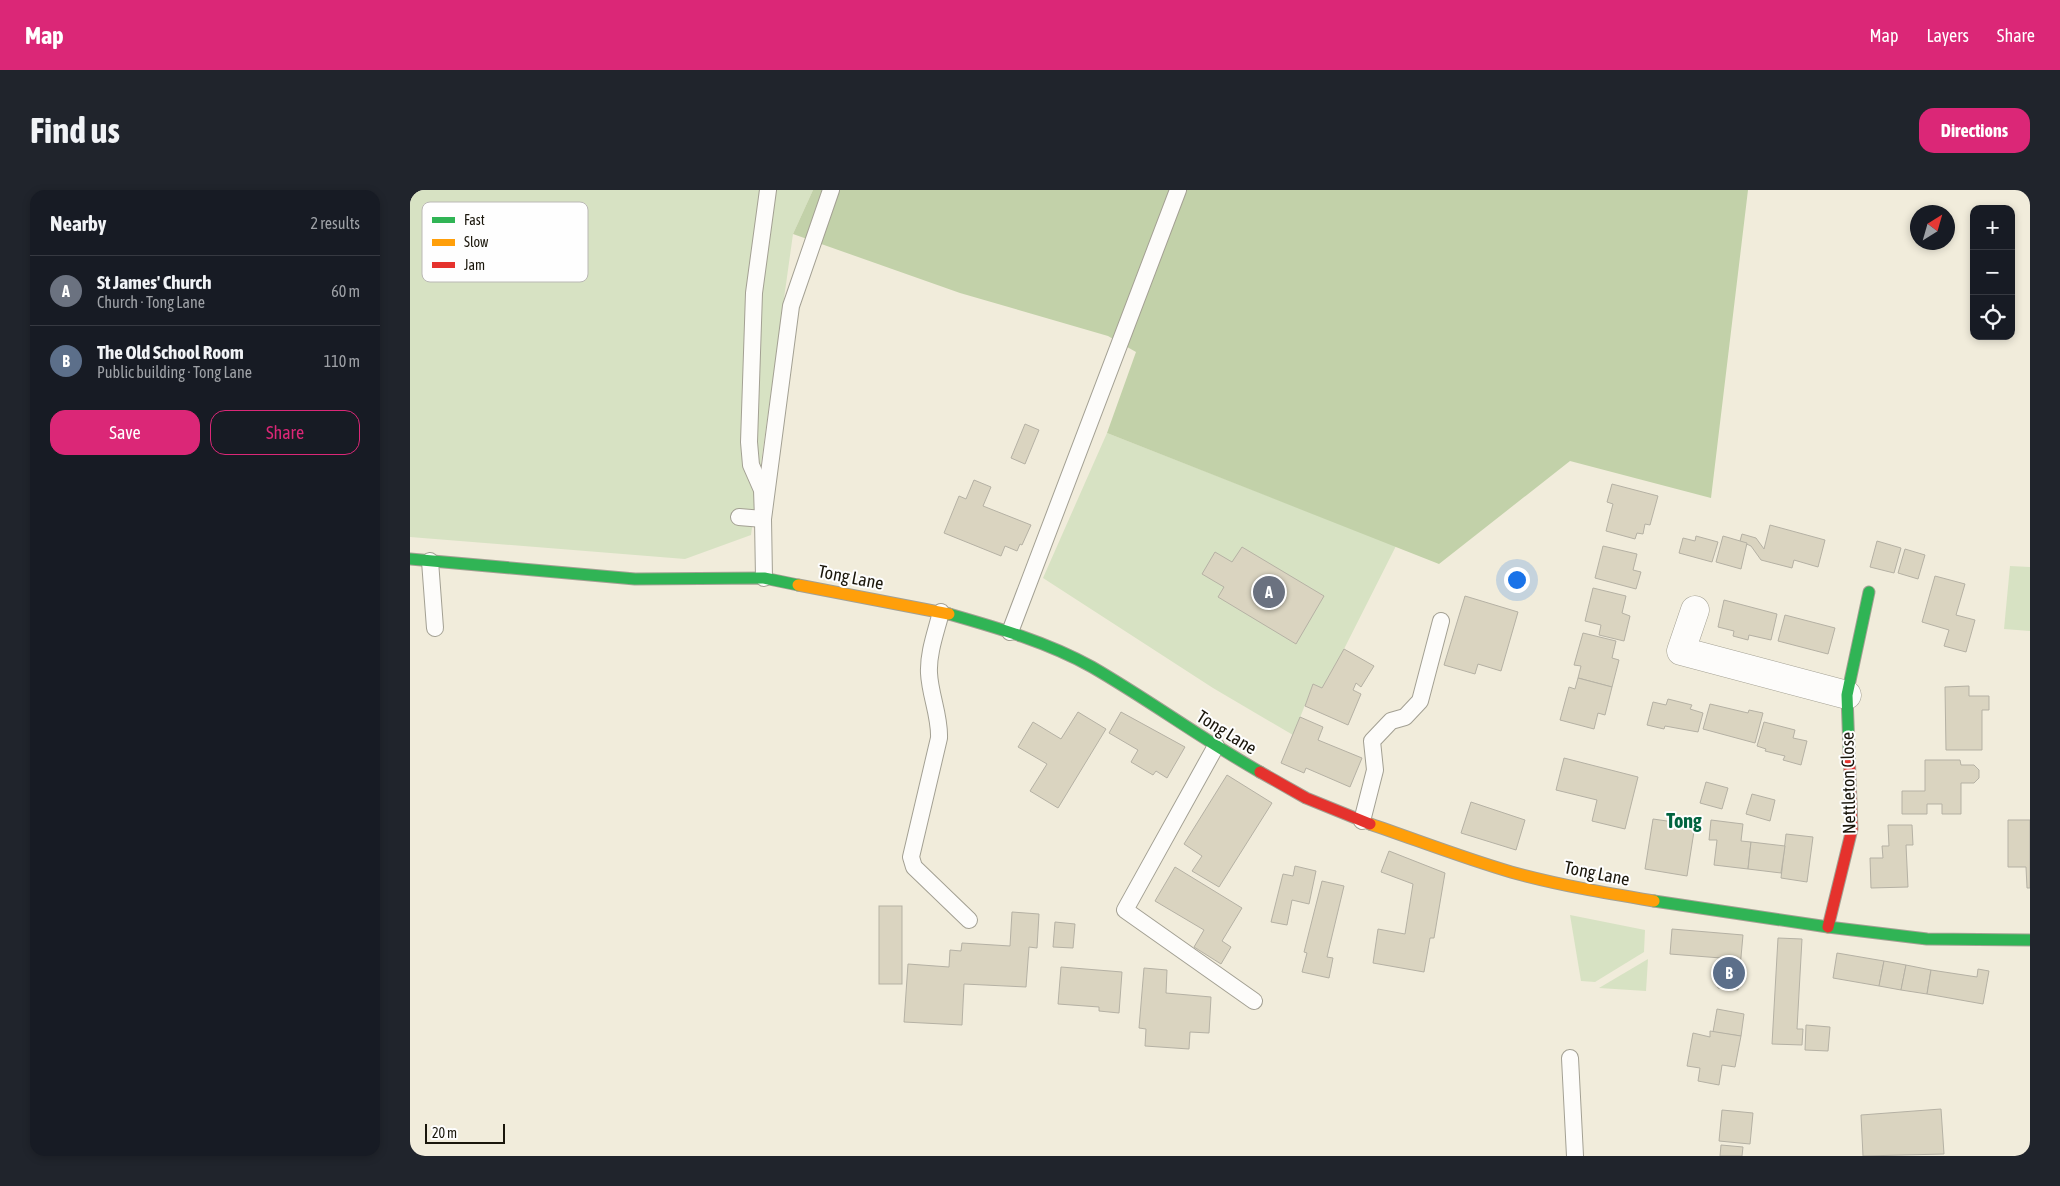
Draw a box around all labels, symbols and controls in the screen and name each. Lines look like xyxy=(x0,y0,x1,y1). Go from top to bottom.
text: Map xyxy=(25,22,64,49)
text: Map xyxy=(1869,25,1898,46)
text: Layers xyxy=(1926,25,1969,46)
text: Share xyxy=(1997,25,2035,46)
button: Directions xyxy=(1919,108,2030,153)
text: Find us xyxy=(30,110,120,150)
legend xyxy=(422,202,588,282)
north arrow xyxy=(1910,205,1955,250)
map controls xyxy=(1970,205,2015,340)
button: + xyxy=(1970,205,2015,250)
text: Nearby xyxy=(50,211,106,235)
text: Fast xyxy=(464,212,485,228)
text: 2 results xyxy=(310,214,360,232)
text: Slow xyxy=(464,234,489,250)
button: − xyxy=(1970,250,2015,295)
text: Jam xyxy=(464,257,485,273)
text: St James' Church xyxy=(97,271,212,293)
text: A xyxy=(62,282,70,300)
text: 60 m xyxy=(331,282,360,300)
text: Church · Tong Lane xyxy=(97,293,205,311)
button: locate xyxy=(1970,295,2015,340)
text: The Old School Room xyxy=(97,341,244,363)
text: B xyxy=(62,352,70,370)
text: 110 m xyxy=(324,352,360,370)
text: Public building · Tong Lane xyxy=(97,363,252,381)
button: Save xyxy=(50,410,200,455)
button: Share xyxy=(210,410,360,455)
street label: Tong Lane xyxy=(816,560,886,594)
your location xyxy=(1504,567,1530,593)
pin: A xyxy=(1253,573,1285,611)
street label: Tong Lane xyxy=(1193,705,1261,759)
street label: Nettleton Close xyxy=(1837,732,1859,834)
district label: Tong xyxy=(1666,809,1702,832)
street label: Tong Lane xyxy=(1562,856,1632,890)
pin: B xyxy=(1713,954,1745,992)
scale bar xyxy=(425,1121,505,1144)
text: 20 m xyxy=(432,1125,457,1141)

